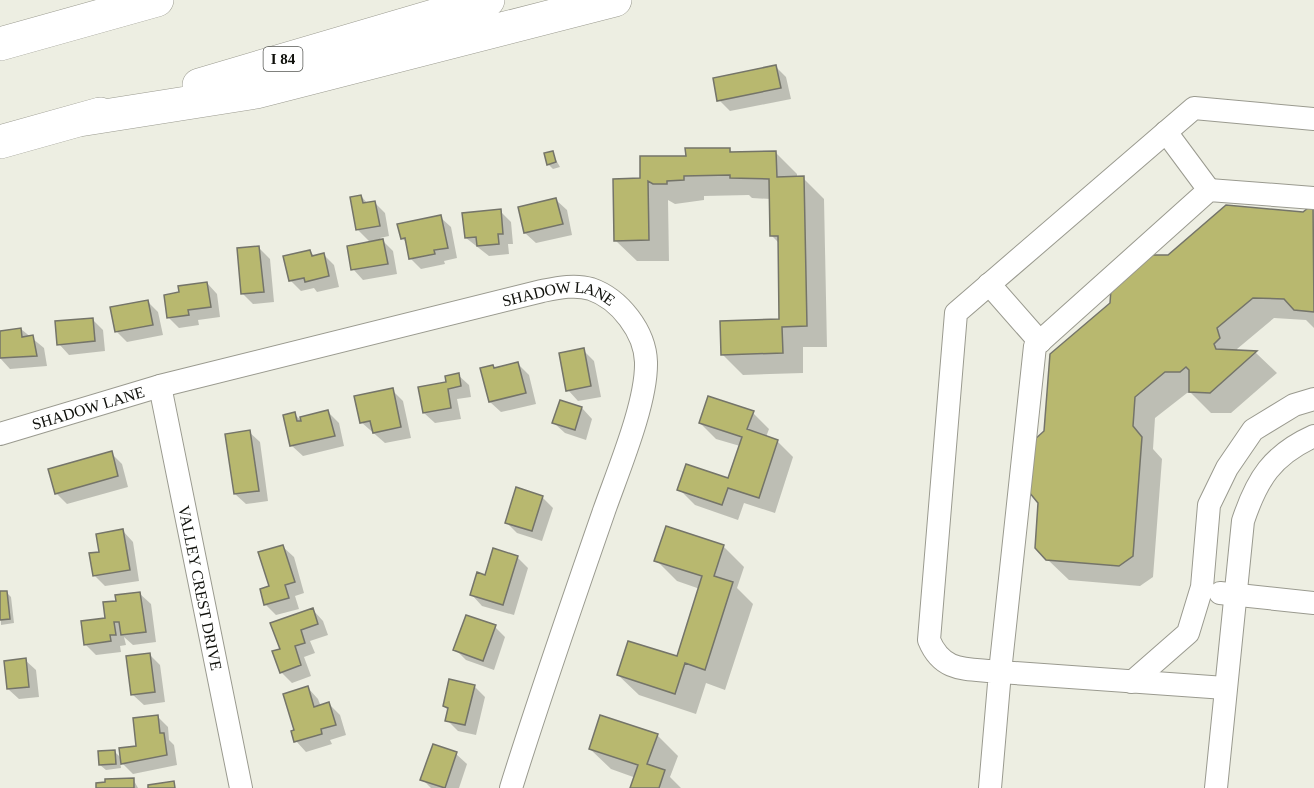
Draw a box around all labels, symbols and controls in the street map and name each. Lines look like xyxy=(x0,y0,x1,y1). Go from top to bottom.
road number: I 84 xyxy=(264,47,302,71)
street label: SHADOW LANE xyxy=(500,278,618,310)
street label: SHADOW LANE xyxy=(30,383,147,433)
street label: VALLEY CREST DRIVE xyxy=(175,504,225,672)

